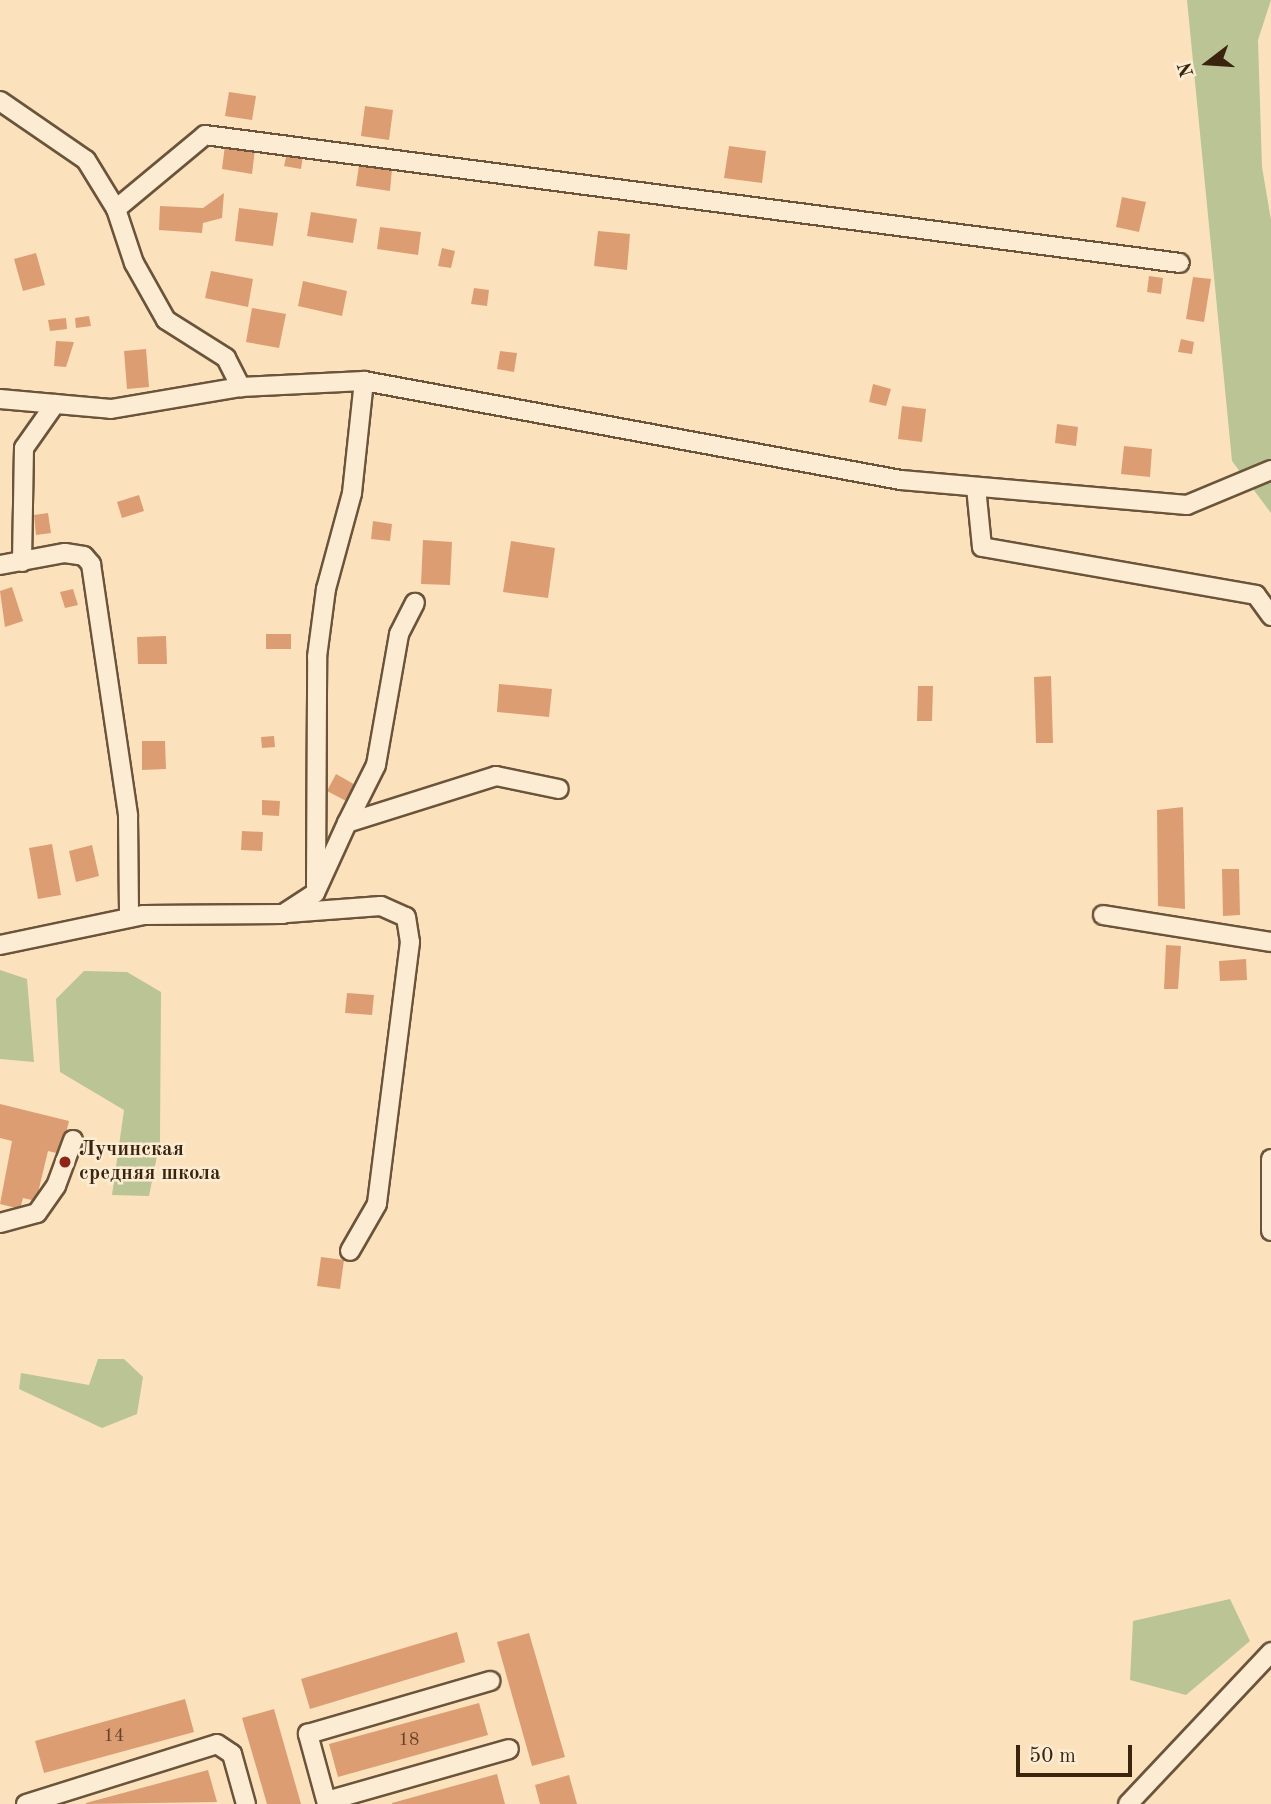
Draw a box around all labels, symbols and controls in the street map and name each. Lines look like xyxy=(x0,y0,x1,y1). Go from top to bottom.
north arrow xyxy=(1173,28,1243,98)
text: N xyxy=(1176,60,1199,79)
place label: Лучинская средняя школа xyxy=(79,1137,221,1187)
marker: Лучинская средняя школа xyxy=(57,1154,73,1170)
house number: 14 xyxy=(104,1725,124,1747)
house number: 18 xyxy=(399,1729,419,1751)
scale bar xyxy=(1019,1730,1134,1774)
text: 50 m xyxy=(1029,1746,1076,1767)

